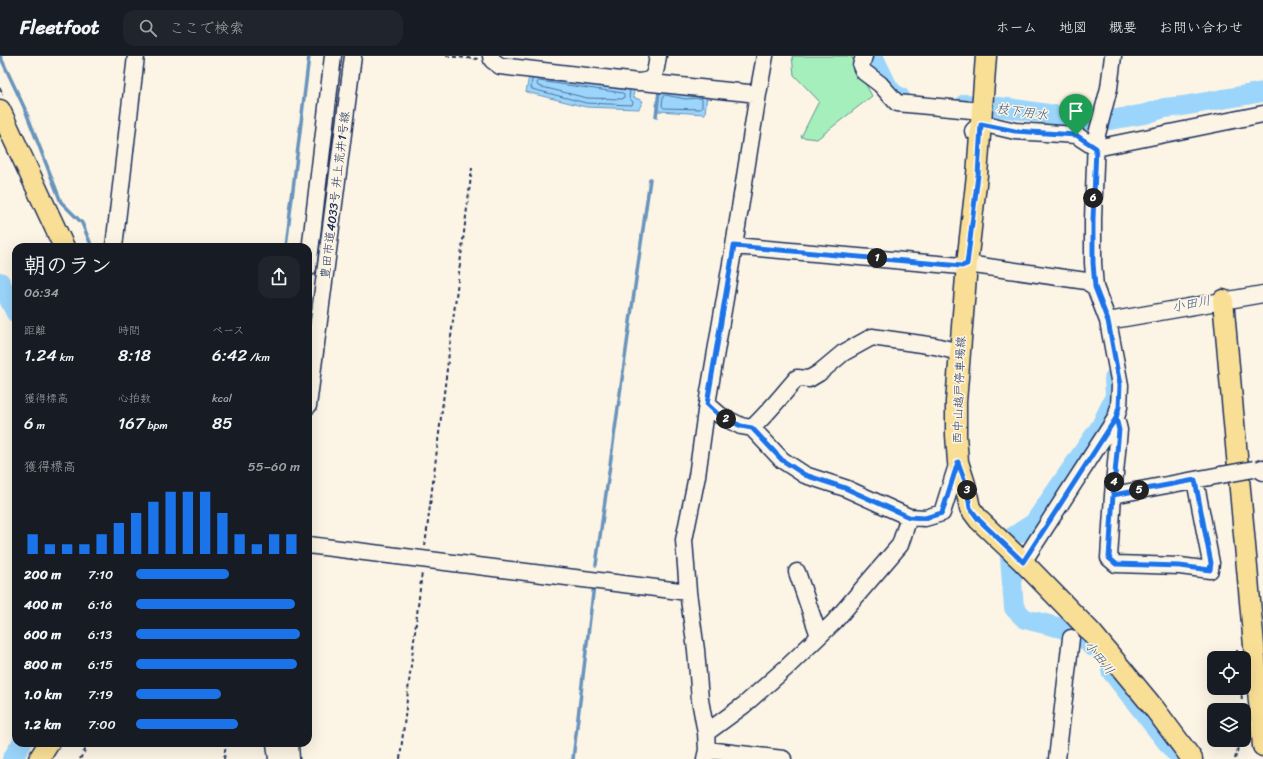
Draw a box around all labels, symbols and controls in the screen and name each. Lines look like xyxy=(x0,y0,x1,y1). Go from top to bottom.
search box xyxy=(123,10,403,46)
text: Fleetfoot xyxy=(20,11,99,44)
text: ここで検索 xyxy=(169,15,244,41)
text: ホーム xyxy=(996,15,1037,40)
text: 地図 xyxy=(1059,15,1087,40)
text: 概要 xyxy=(1109,15,1137,40)
text: お問い合わせ xyxy=(1159,15,1243,40)
icon: search xyxy=(137,17,159,39)
pin xyxy=(1059,94,1093,135)
water label: 枝下用水 xyxy=(995,96,1049,127)
icon: arrive xyxy=(1065,100,1087,122)
street label: 豊田市道4033号 井上荒井1号線 xyxy=(314,110,356,280)
pin: 6 xyxy=(1083,188,1103,208)
text: 6 xyxy=(1090,188,1096,207)
text: 朝のラン xyxy=(24,246,112,285)
pin: 1 xyxy=(867,248,887,268)
text: 1 xyxy=(875,248,879,267)
button: share xyxy=(258,256,300,298)
text: 06:34 xyxy=(24,281,59,304)
water label: 小田川 xyxy=(1170,288,1212,319)
text: 距離 xyxy=(24,321,46,340)
text: 時間 xyxy=(118,321,140,340)
text: ペース xyxy=(212,321,244,340)
street label: 西中山越戸停車場線 xyxy=(946,336,972,444)
text: 1.24 xyxy=(24,340,57,370)
text: 8:18 xyxy=(118,340,151,370)
text: 6:42 xyxy=(212,340,247,370)
text: km xyxy=(57,348,74,367)
text: /km xyxy=(247,348,270,367)
text: 獲得標高 xyxy=(24,389,68,408)
text: 心拍数 xyxy=(118,389,151,408)
text: kcal xyxy=(212,389,232,408)
text: 6 xyxy=(24,408,34,438)
text: 167 xyxy=(118,408,145,438)
text: 85 xyxy=(212,408,233,438)
pin: 2 xyxy=(716,409,736,429)
text: 2 xyxy=(723,409,729,428)
text: m xyxy=(34,416,45,435)
text: bpm xyxy=(145,416,168,435)
text: 獲得標高 xyxy=(24,455,76,478)
text: 55–60 m xyxy=(248,455,300,478)
pin: 4 xyxy=(1104,472,1124,492)
text: 4 xyxy=(1111,472,1117,491)
pin: 3 xyxy=(957,480,977,500)
text: 3 xyxy=(964,480,970,499)
pin: 5 xyxy=(1129,480,1149,500)
text: 5 xyxy=(1136,480,1142,499)
text: 200 m xyxy=(24,563,61,586)
text: 7:10 xyxy=(88,563,113,586)
text: 400 m xyxy=(24,593,62,616)
text: 6:16 xyxy=(88,593,112,616)
text: 600 m xyxy=(24,623,61,646)
text: 6:13 xyxy=(88,623,112,646)
water label: 小田川 xyxy=(1079,635,1121,680)
map controls xyxy=(1207,651,1251,747)
button: locate xyxy=(1207,651,1251,695)
text: 800 m xyxy=(24,653,62,676)
text: 6:15 xyxy=(88,653,113,676)
text: 1.0 km xyxy=(24,683,62,706)
text: 7:19 xyxy=(88,683,113,706)
button: layers xyxy=(1207,703,1251,747)
text: 1.2 km xyxy=(24,713,61,736)
text: 7:00 xyxy=(88,713,116,736)

